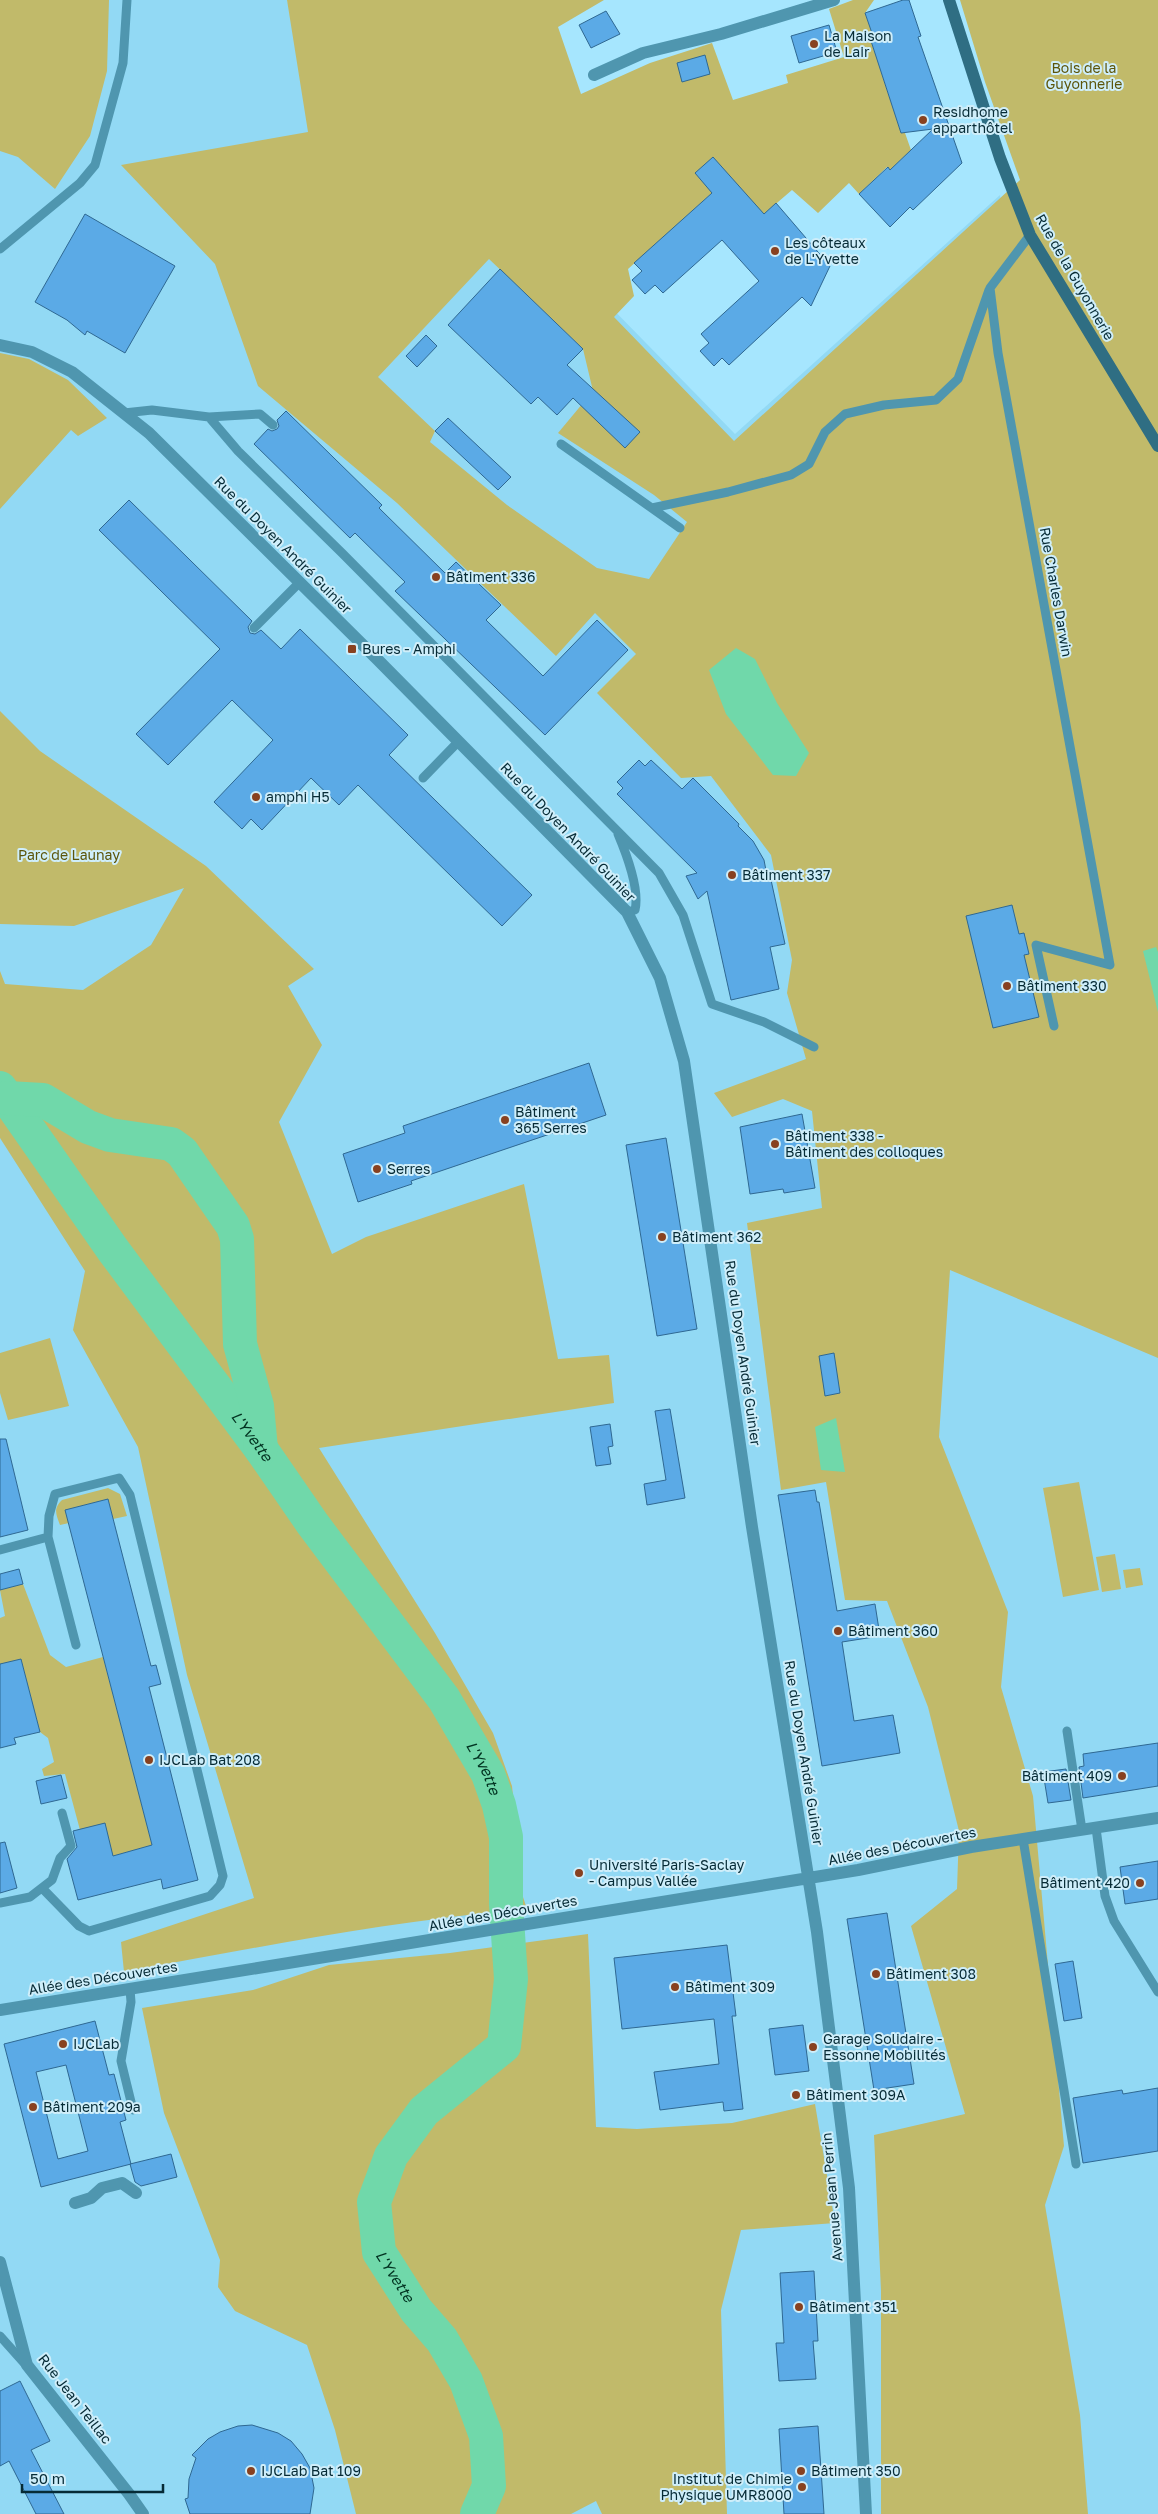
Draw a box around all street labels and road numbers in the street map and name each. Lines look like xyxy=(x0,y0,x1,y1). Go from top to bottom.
street label: Rue de la Guyonnerie xyxy=(1032,211,1118,343)
street label: Rue du Doyen André Guinier xyxy=(211,472,356,617)
street label: Rue Charles Darwin xyxy=(1037,526,1076,658)
street label: Rue du Doyen André Guinier xyxy=(497,758,640,905)
street label: Rue du Doyen André Guinier xyxy=(722,1259,765,1447)
street label: Rue du Doyen André Guinier xyxy=(781,1659,828,1847)
street label: Allée des Découvertes xyxy=(827,1823,977,1868)
street label: Allée des Découvertes xyxy=(427,1891,578,1934)
street label: Allée des Découvertes xyxy=(27,1957,178,1998)
street label: Avenue Jean Perrin xyxy=(817,2132,846,2262)
street label: Rue Jean Teillac xyxy=(35,2350,116,2447)

